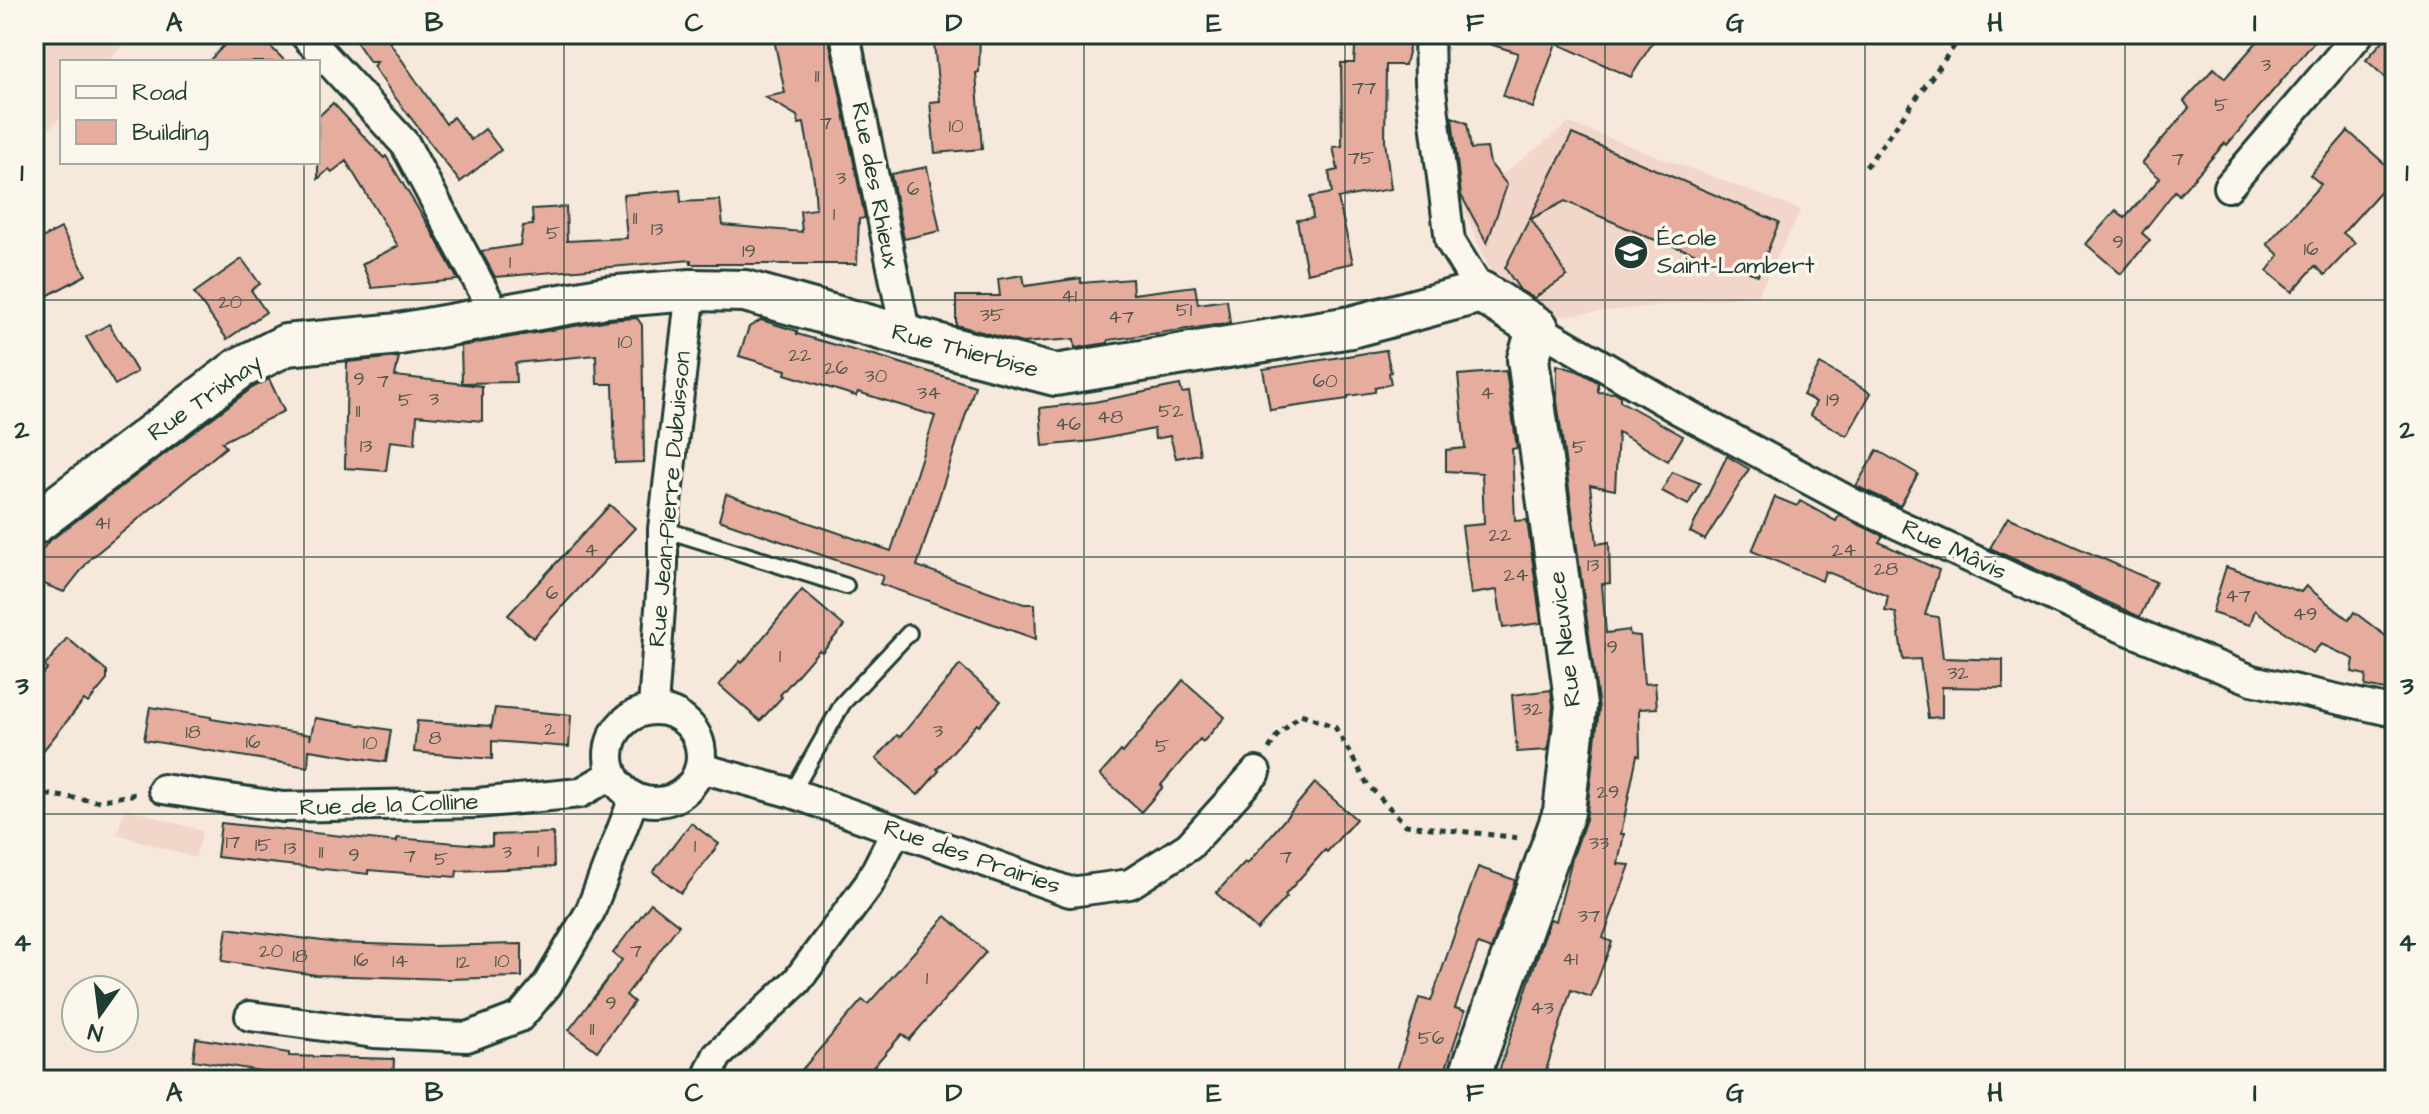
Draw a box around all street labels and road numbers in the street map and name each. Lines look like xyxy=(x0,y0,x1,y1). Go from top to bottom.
street label: Rue des Rhieux xyxy=(842,99,908,271)
street label: Rue Thierbise xyxy=(888,315,1042,387)
street label: Rue Trixhay xyxy=(141,346,270,451)
street label: Rue Jean-Pierre Dubuisson xyxy=(640,350,700,648)
street label: Rue Mâvis xyxy=(1896,511,2012,589)
street label: Rue Neuvice xyxy=(1540,569,1590,709)
street label: Rue de la Colline xyxy=(299,785,479,825)
street label: Rue des Prairies xyxy=(879,811,1065,903)

